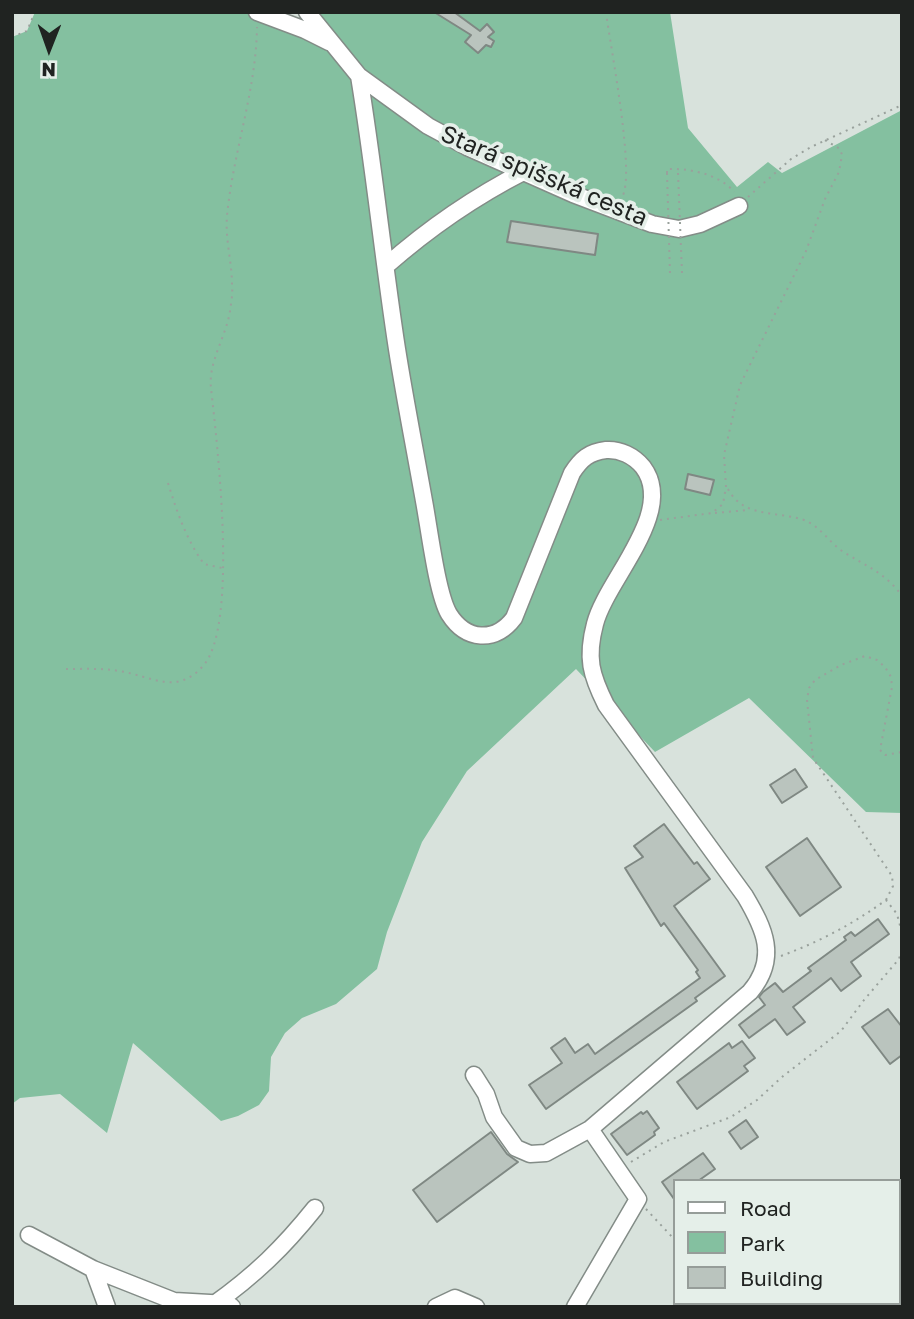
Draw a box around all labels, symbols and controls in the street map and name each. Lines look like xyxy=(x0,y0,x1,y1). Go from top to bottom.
north arrow xyxy=(14,14,84,84)
text: N xyxy=(41,59,56,82)
street label: Stará spišská cesta xyxy=(436,119,652,233)
legend xyxy=(673,1179,900,1305)
text: Road xyxy=(740,1195,791,1221)
text: Park xyxy=(740,1230,785,1256)
text: Building xyxy=(740,1265,823,1291)

